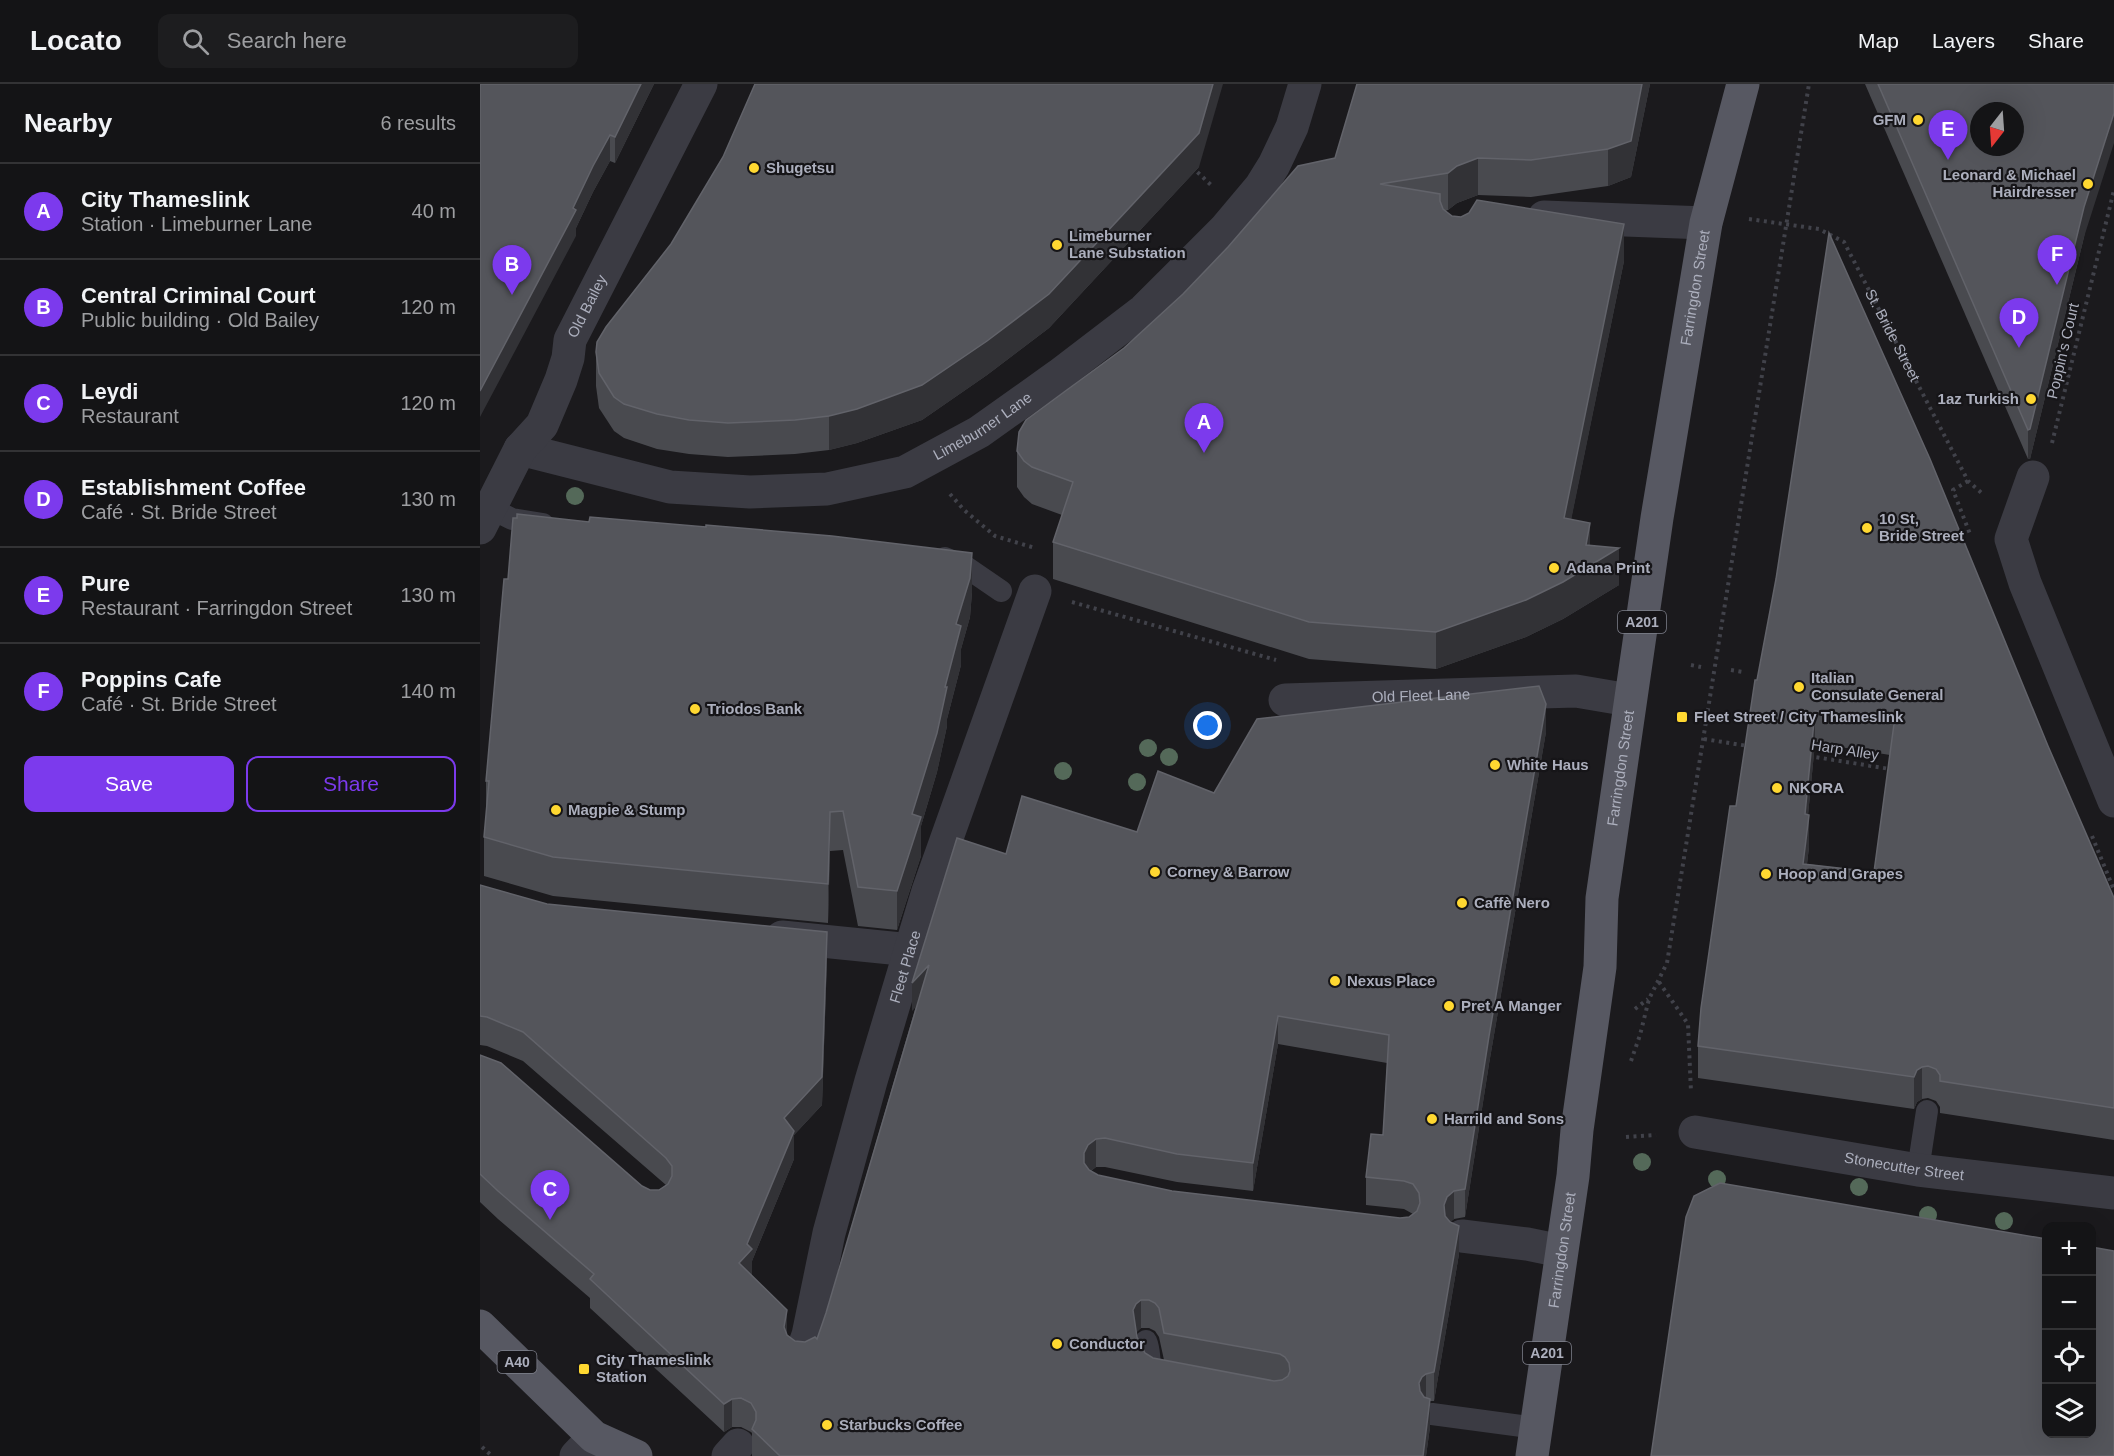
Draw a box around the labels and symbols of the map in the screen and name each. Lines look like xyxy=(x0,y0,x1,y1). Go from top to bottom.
north arrow xyxy=(1970,102,2024,156)
pin: E xyxy=(1928,110,1968,160)
place label: GFM xyxy=(1873,111,1906,128)
marker: GFM xyxy=(1911,113,1925,127)
place label: Shugetsu xyxy=(766,159,834,176)
marker: Shugetsu xyxy=(747,161,761,175)
place label: Leonard & Michael Hairdresser xyxy=(1943,166,2076,200)
marker: Leonard & Michael Hairdresser xyxy=(2081,177,2095,191)
place label: Limeburner Lane Substation xyxy=(1069,227,1186,261)
street label: Farringdon Street xyxy=(1677,228,1713,347)
pin: F xyxy=(2038,236,2076,285)
marker: Limeburner Lane Substation xyxy=(1050,238,1064,252)
pin: B xyxy=(492,246,531,295)
street label: Old Bailey xyxy=(564,271,610,340)
street label: St. Bride Street xyxy=(1862,286,1924,385)
pin: D xyxy=(2000,298,2038,348)
street label: Poppin's Court xyxy=(2043,300,2082,401)
street label: Limeburner Lane xyxy=(930,388,1035,463)
place label: 1az Turkish xyxy=(1938,390,2019,407)
marker: 1az Turkish xyxy=(2024,392,2038,406)
pin: A xyxy=(1184,404,1224,453)
place label: 10 St, Bride Street xyxy=(1879,510,1964,544)
marker: 10 St, Bride Street xyxy=(1860,521,1874,535)
place label: Adana Print xyxy=(1566,559,1650,576)
marker: Adana Print xyxy=(1547,561,1561,575)
road number: A201 xyxy=(1618,611,1666,633)
place label: Italian Consulate General xyxy=(1811,669,1944,703)
marker: Italian Consulate General xyxy=(1792,680,1806,694)
street label: Old Fleet Lane xyxy=(1371,685,1470,705)
place label: Triodos Bank xyxy=(707,700,803,717)
marker: Triodos Bank xyxy=(688,702,702,716)
street label: Farringdon Street xyxy=(1604,708,1637,827)
place label: Fleet Street / City Thameslink xyxy=(1694,708,1904,725)
marker: Fleet Street / City Thameslink xyxy=(1675,710,1689,724)
your location xyxy=(1193,711,1222,740)
street label: Harp Alley xyxy=(1810,736,1881,763)
place label: White Haus xyxy=(1507,756,1589,773)
marker: White Haus xyxy=(1488,758,1502,772)
place label: NKORA xyxy=(1789,779,1844,796)
marker: NKORA xyxy=(1770,781,1784,795)
place label: Magpie & Stump xyxy=(568,801,686,818)
marker: Magpie & Stump xyxy=(549,803,563,817)
place label: Corney & Barrow xyxy=(1167,863,1290,880)
marker: Corney & Barrow xyxy=(1148,865,1162,879)
place label: Hoop and Grapes xyxy=(1778,865,1903,882)
marker: Hoop and Grapes xyxy=(1759,867,1773,881)
place label: Caffè Nero xyxy=(1474,894,1550,911)
marker: Caffè Nero xyxy=(1455,896,1469,910)
street label: Fleet Place xyxy=(886,928,924,1005)
place label: Nexus Place xyxy=(1347,972,1435,989)
marker: Nexus Place xyxy=(1328,974,1342,988)
place label: Pret A Manger xyxy=(1461,997,1562,1014)
marker: Pret A Manger xyxy=(1442,999,1456,1013)
place label: Harrild and Sons xyxy=(1444,1110,1564,1127)
marker: Harrild and Sons xyxy=(1425,1112,1439,1126)
street label: Stonecutter Street xyxy=(1843,1149,1966,1183)
pin: C xyxy=(530,1170,570,1220)
street label: Farringdon Street xyxy=(1545,1190,1579,1309)
place label: Conductor xyxy=(1069,1335,1145,1352)
marker: Conductor xyxy=(1050,1337,1064,1351)
road number: A201 xyxy=(1523,1342,1571,1364)
road number: A40 xyxy=(498,1351,537,1373)
place label: City Thameslink Station xyxy=(596,1351,712,1385)
marker: City Thameslink Station xyxy=(577,1362,591,1376)
place label: Starbucks Coffee xyxy=(839,1416,962,1433)
marker: Starbucks Coffee xyxy=(820,1418,834,1432)

